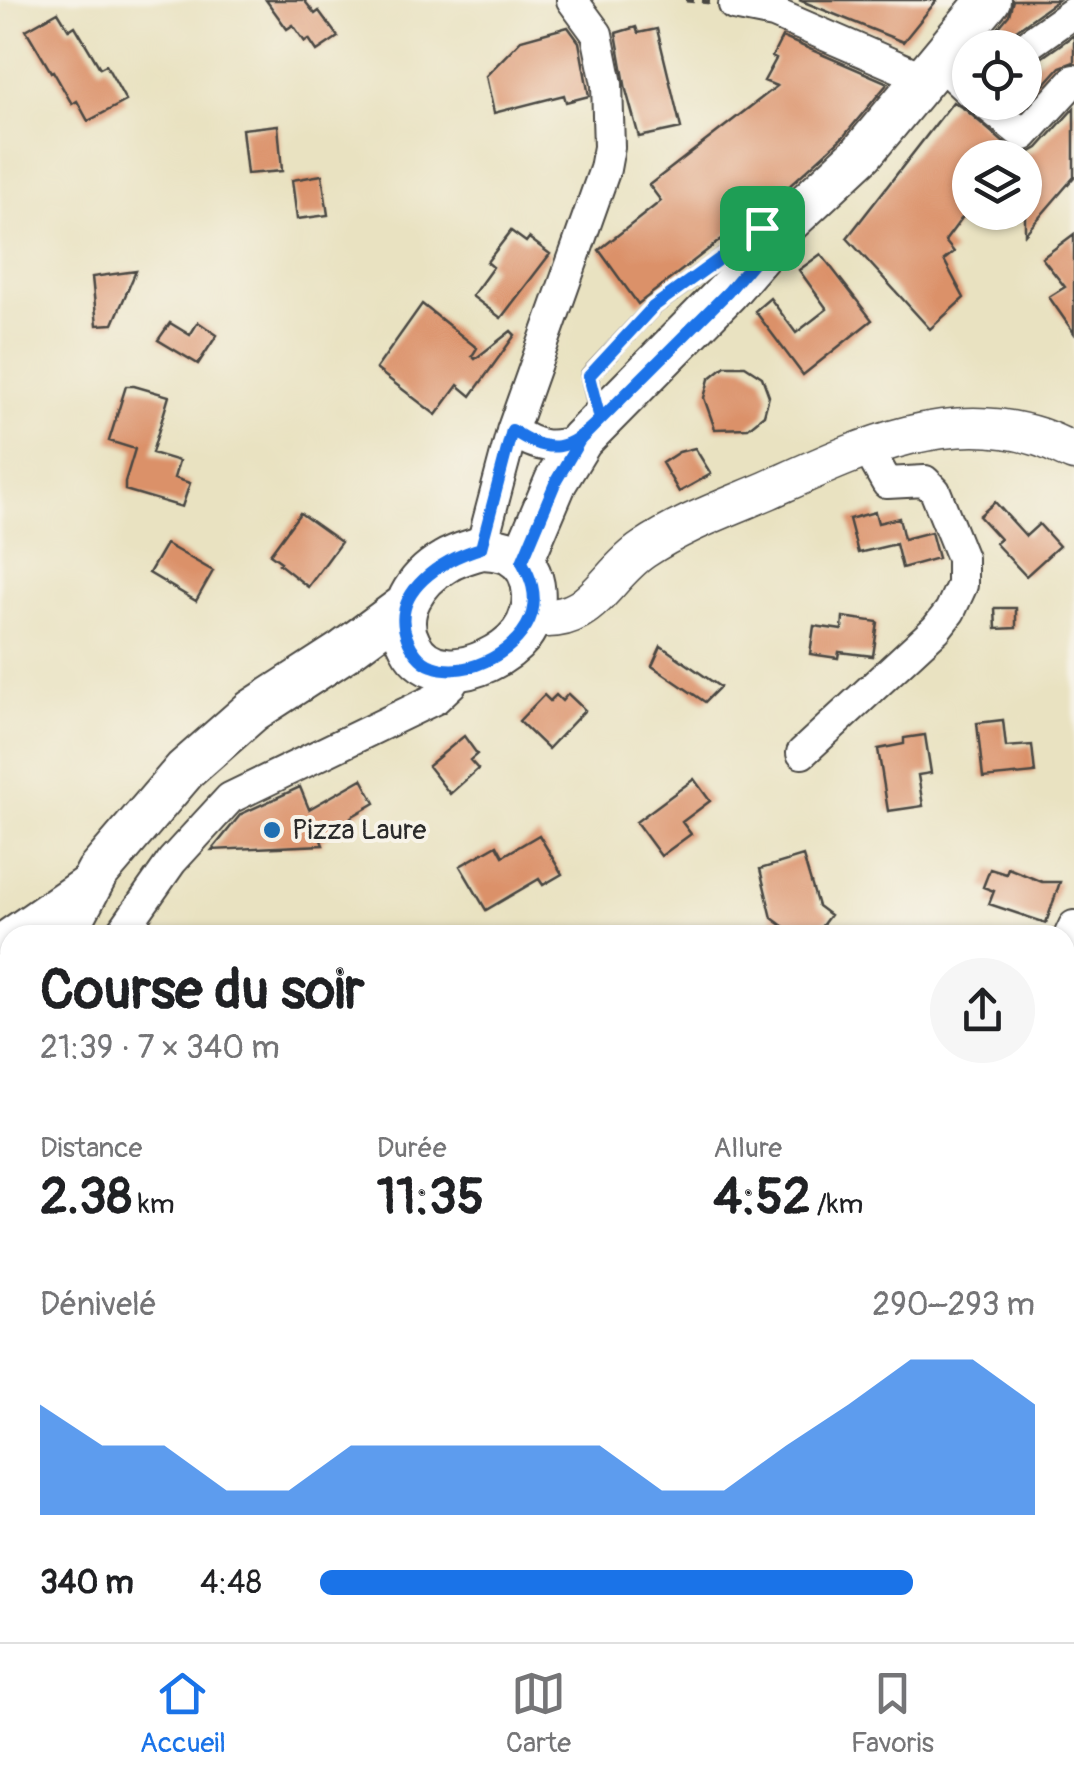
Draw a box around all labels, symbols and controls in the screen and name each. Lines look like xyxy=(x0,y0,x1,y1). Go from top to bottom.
map controls xyxy=(952,30,1042,230)
button: locate xyxy=(952,30,1042,120)
button: layers xyxy=(952,140,1042,230)
pin xyxy=(720,186,805,271)
icon: arrive xyxy=(735,201,790,256)
place label: Pizza Laure xyxy=(292,813,426,848)
marker: Pizza Laure xyxy=(261,819,283,841)
text: Course du soir xyxy=(40,956,365,1025)
button: share xyxy=(930,958,1035,1063)
text: 21:39 · 7 × 340 m xyxy=(40,1028,280,1068)
text: Distance xyxy=(40,1131,142,1166)
text: Durée xyxy=(377,1131,446,1166)
text: Allure xyxy=(713,1131,782,1166)
text: 2.38 xyxy=(40,1166,132,1229)
text: 11:35 xyxy=(377,1166,484,1229)
text: 4:52 xyxy=(713,1166,811,1229)
text: km xyxy=(132,1187,175,1222)
text: /km xyxy=(811,1187,863,1222)
text: Dénivelé xyxy=(40,1285,157,1325)
text: 290–293 m xyxy=(872,1285,1035,1325)
text: 340 m xyxy=(40,1563,134,1603)
text: 4:48 xyxy=(200,1563,262,1603)
tab: Accueil xyxy=(140,1666,226,1761)
tab: Carte xyxy=(506,1666,571,1761)
tab: Favoris xyxy=(851,1666,934,1761)

